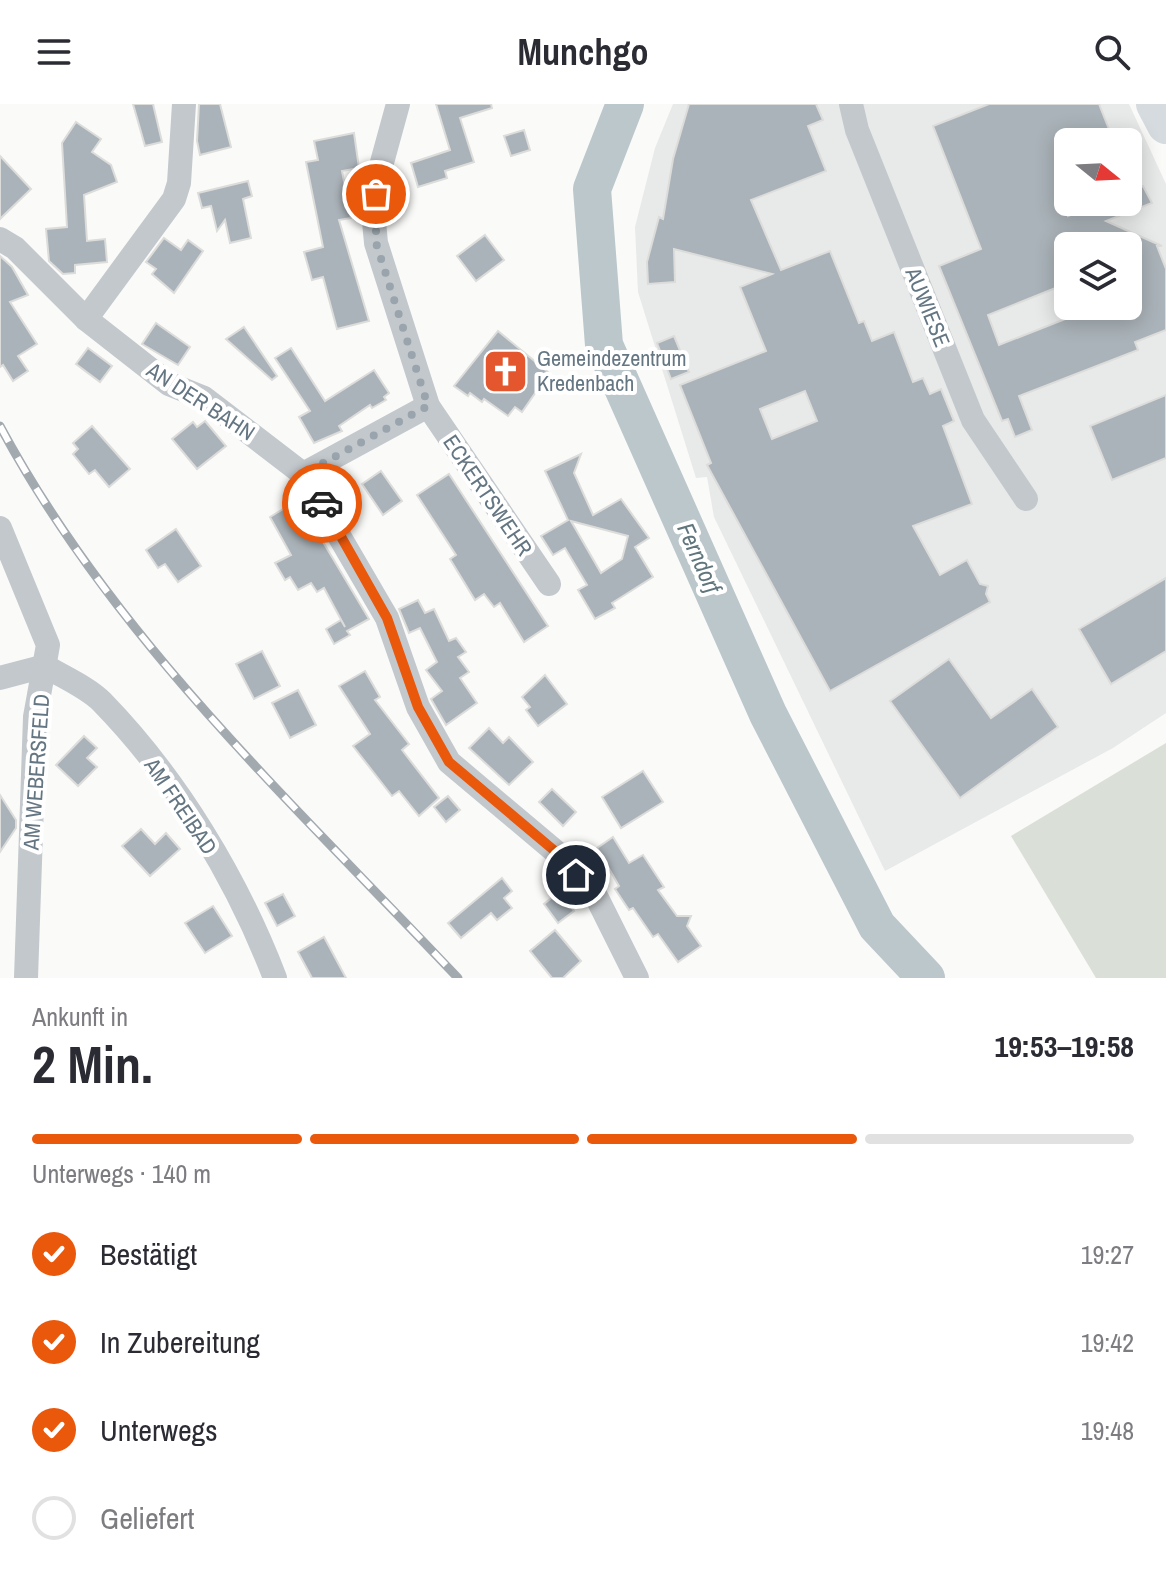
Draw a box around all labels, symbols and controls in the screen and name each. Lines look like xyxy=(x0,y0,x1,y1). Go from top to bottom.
text: Munchgo xyxy=(517,28,649,76)
icon: menu xyxy=(32,30,76,74)
icon: search xyxy=(1090,30,1134,74)
north arrow xyxy=(1054,128,1142,216)
map controls xyxy=(1054,128,1142,320)
pin xyxy=(342,160,410,228)
icon: bag xyxy=(354,172,398,216)
button: layers xyxy=(1054,232,1142,320)
street label: AUWIESE xyxy=(898,262,957,351)
place label: Gemeindezentrum Kredenbach xyxy=(537,343,686,398)
church icon: Gemeindezentrum Kredenbach xyxy=(482,347,530,395)
street label: AN DER BAHN xyxy=(140,354,261,447)
street label: ECKERTSWEHR xyxy=(436,429,540,561)
courier xyxy=(282,463,362,543)
icon: car xyxy=(300,481,344,525)
water label: Ferndorf xyxy=(670,517,731,600)
street label: AM WEBERSFELD xyxy=(16,693,56,852)
street label: AM FREIBAD xyxy=(137,751,224,860)
pin xyxy=(542,841,610,909)
icon: home xyxy=(554,853,598,897)
text: Ankunft in xyxy=(32,999,128,1034)
text: 19:53–19:58 xyxy=(995,1026,1134,1066)
text: 2 Min. xyxy=(32,1029,153,1099)
text: Unterwegs · 140 m xyxy=(32,1156,211,1191)
icon: check xyxy=(32,1232,76,1276)
text: Bestätigt xyxy=(100,1234,197,1274)
text: 19:27 xyxy=(1081,1237,1134,1272)
icon: check xyxy=(32,1320,76,1364)
text: In Zubereitung xyxy=(100,1322,260,1362)
text: 19:42 xyxy=(1081,1325,1134,1360)
icon: check xyxy=(32,1408,76,1452)
text: Unterwegs xyxy=(100,1410,218,1450)
text: 19:48 xyxy=(1081,1413,1134,1448)
text: Geliefert xyxy=(100,1498,194,1538)

